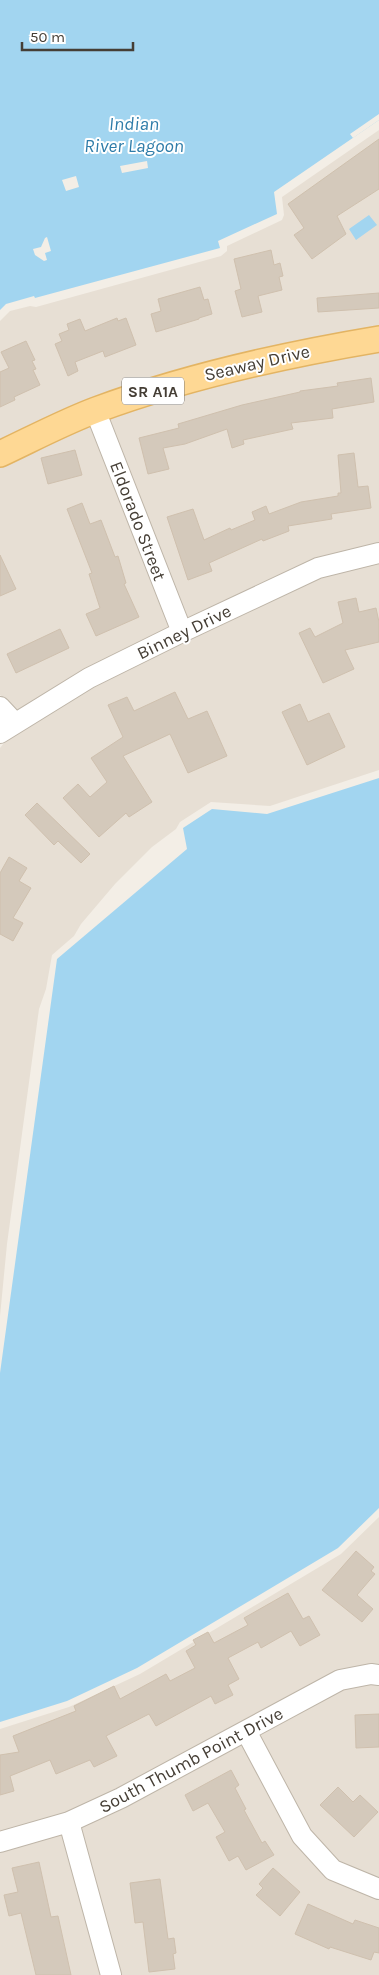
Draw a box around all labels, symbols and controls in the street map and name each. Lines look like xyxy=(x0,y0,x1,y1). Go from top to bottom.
scale bar xyxy=(22,20,134,52)
text: 50 m xyxy=(30,28,65,46)
water label: Indian River Lagoon xyxy=(84,113,184,157)
street label: Seaway Drive xyxy=(202,340,312,386)
road number: SR A1A xyxy=(122,378,184,404)
street label: Eldorado Street xyxy=(105,458,171,584)
street label: Binney Drive xyxy=(133,600,235,664)
street label: South Thumb Point Drive xyxy=(95,1702,287,1818)

